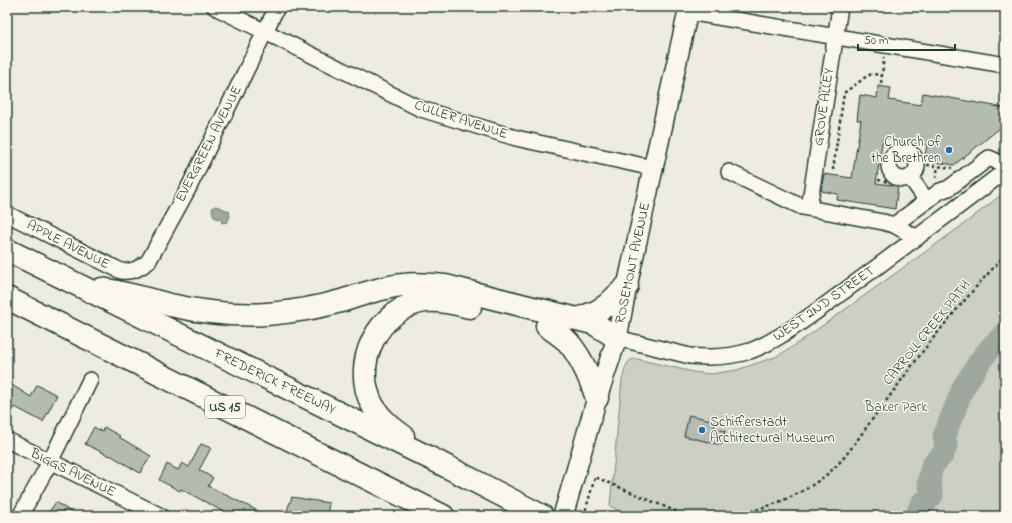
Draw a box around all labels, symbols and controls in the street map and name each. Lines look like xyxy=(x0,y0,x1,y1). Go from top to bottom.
scale bar xyxy=(858,26,955,52)
text: 50 m xyxy=(864,32,888,50)
street label: GROVE ALLEY xyxy=(808,66,840,147)
street label: EVERGREEN AVENUE xyxy=(171,82,247,206)
street label: CULLER AVENUE xyxy=(412,95,510,145)
place label: Church of the Brethren xyxy=(871,132,941,169)
marker: Church of the Brethren xyxy=(944,145,954,155)
street label: ROSEMONT AVENUE xyxy=(610,200,656,326)
street label: APPLE AVENUE xyxy=(23,215,113,275)
street label: WEST 2ND STREET xyxy=(769,261,879,347)
street label: CARROLL CREEK PATH xyxy=(878,276,976,390)
street label: FREDERICK FREEWAY xyxy=(210,343,340,421)
road number: US 15 xyxy=(205,396,245,418)
park label: Baker Park xyxy=(864,397,928,418)
place label: Schifferstadt Architectural Museum xyxy=(710,412,835,449)
marker: Schifferstadt Architectural Museum xyxy=(697,425,707,435)
street label: BIGGS AVENUE xyxy=(26,443,119,503)

